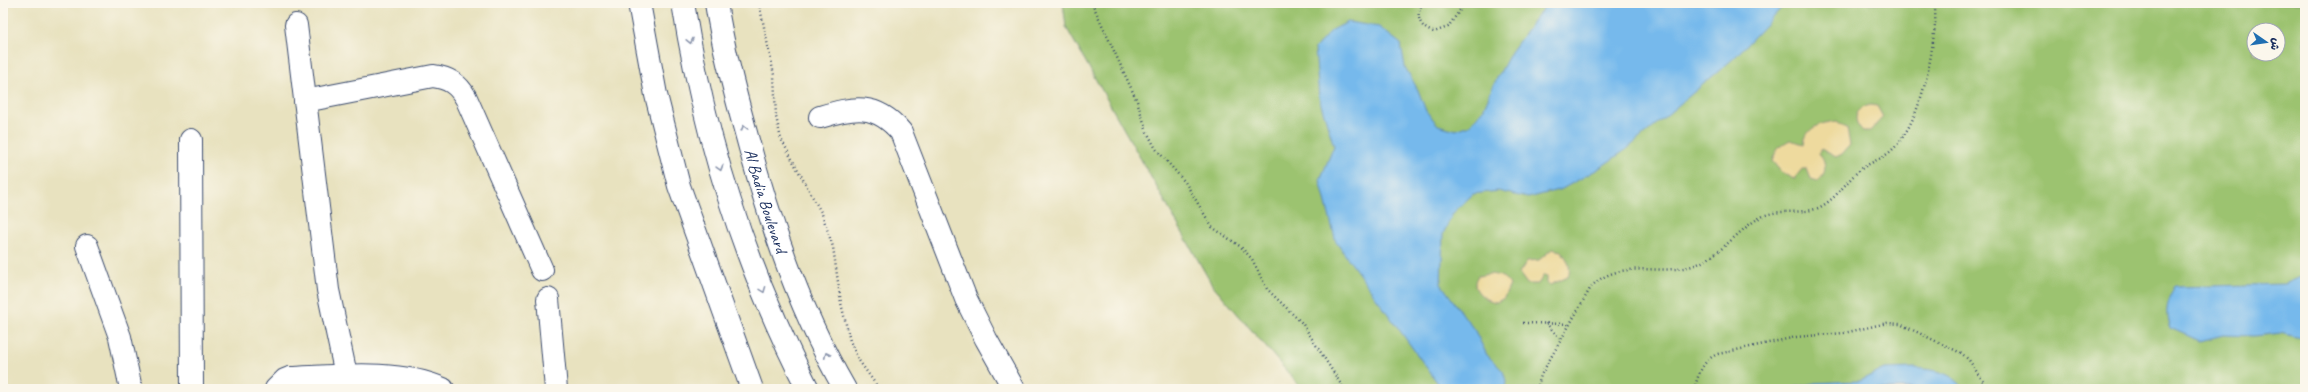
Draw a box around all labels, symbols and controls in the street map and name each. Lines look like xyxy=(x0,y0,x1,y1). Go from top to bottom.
north arrow xyxy=(2246,22,2286,62)
text: ش xyxy=(2268,37,2284,52)
one-way arrow xyxy=(685,38,693,45)
one-way arrow xyxy=(740,125,749,132)
street label: Al Badia Boulevard xyxy=(740,146,793,258)
one-way arrow xyxy=(715,164,724,171)
one-way arrow xyxy=(759,287,767,294)
one-way arrow xyxy=(824,351,832,359)

